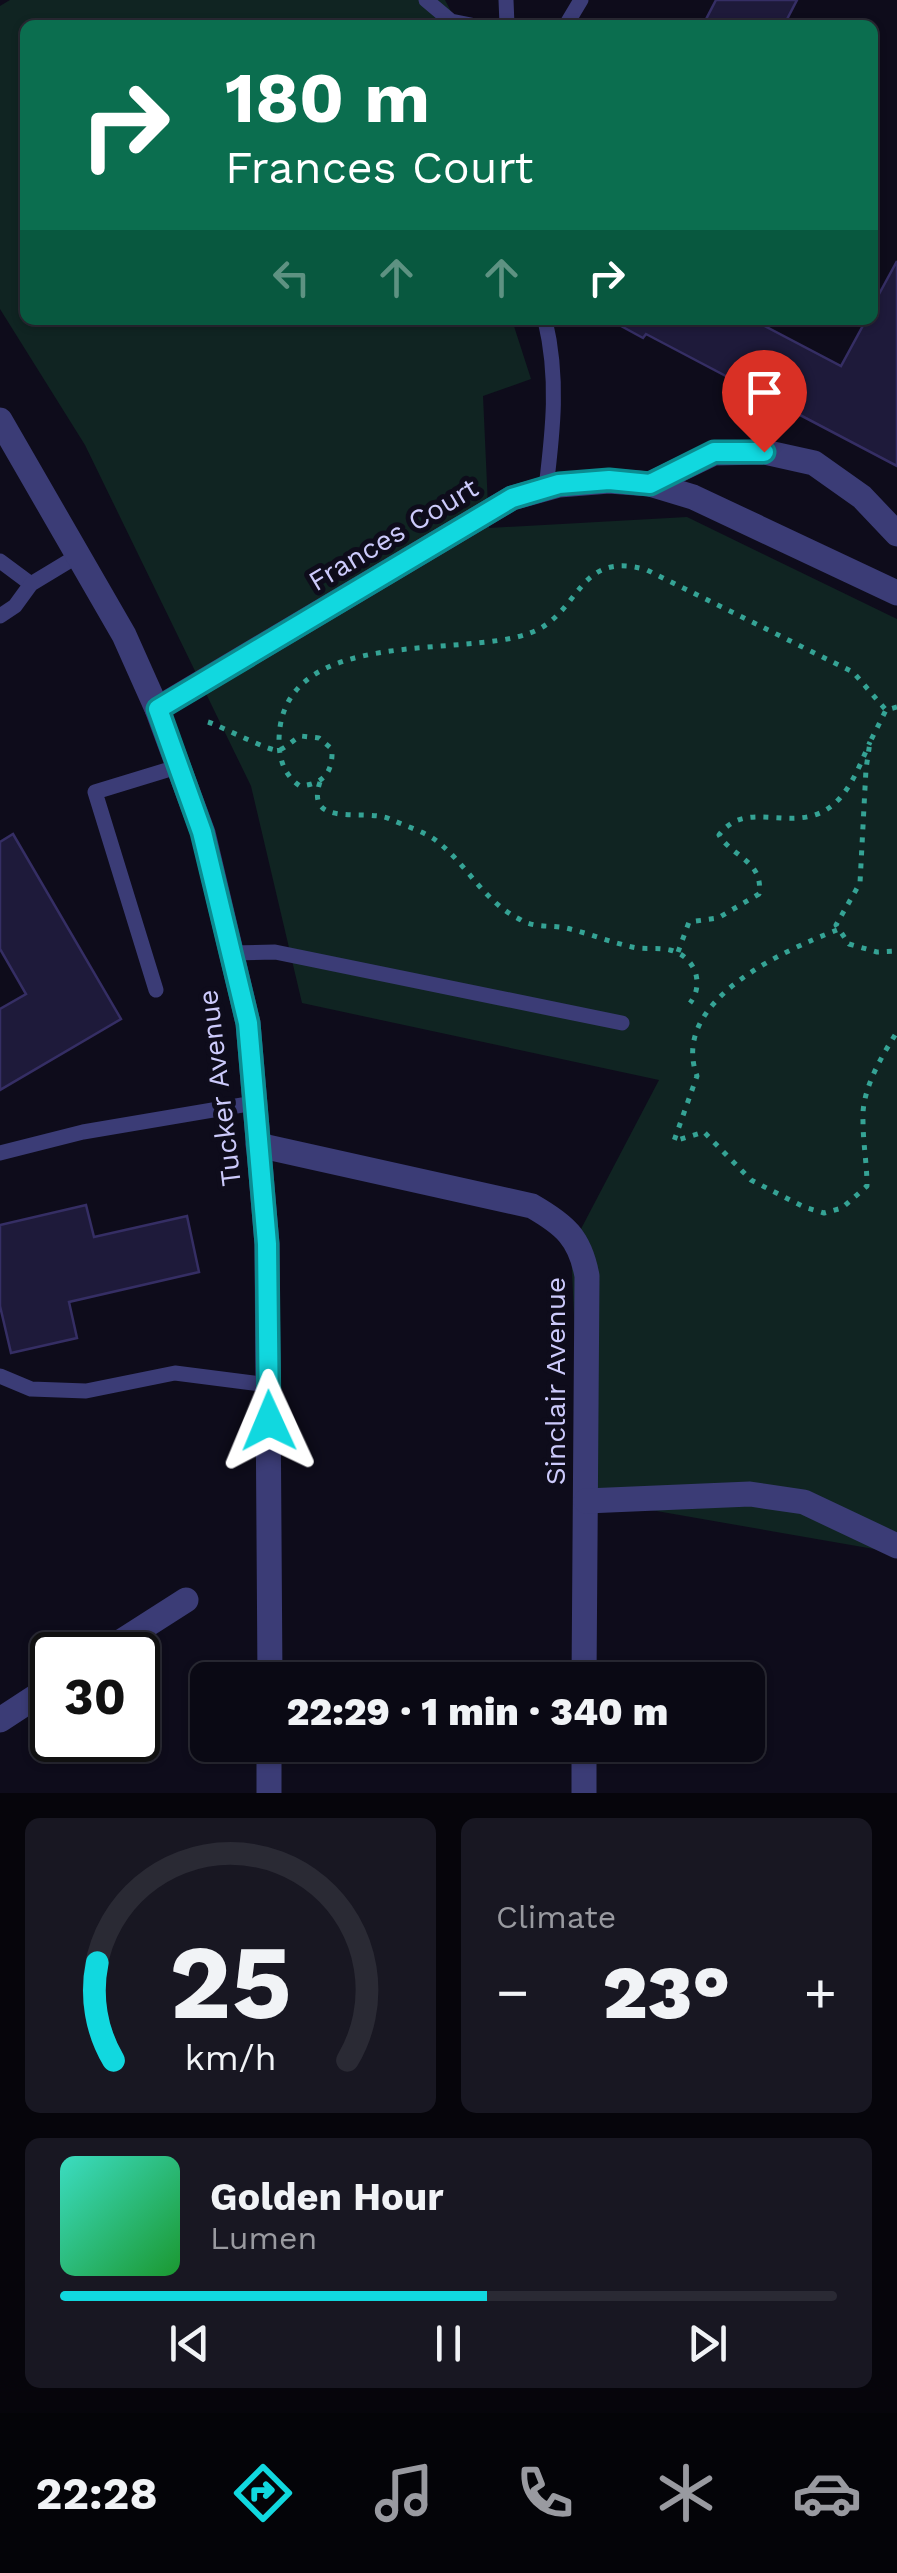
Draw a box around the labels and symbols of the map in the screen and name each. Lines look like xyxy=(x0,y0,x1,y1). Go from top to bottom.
pin xyxy=(722,350,807,453)
street label: Frances Court xyxy=(303,471,484,598)
street label: Tucker Avenue xyxy=(191,988,248,1188)
street label: Sinclair Avenue xyxy=(539,1277,572,1485)
position arrow xyxy=(217,1369,321,1473)
speed limit sign: 30 xyxy=(30,1632,160,1762)

